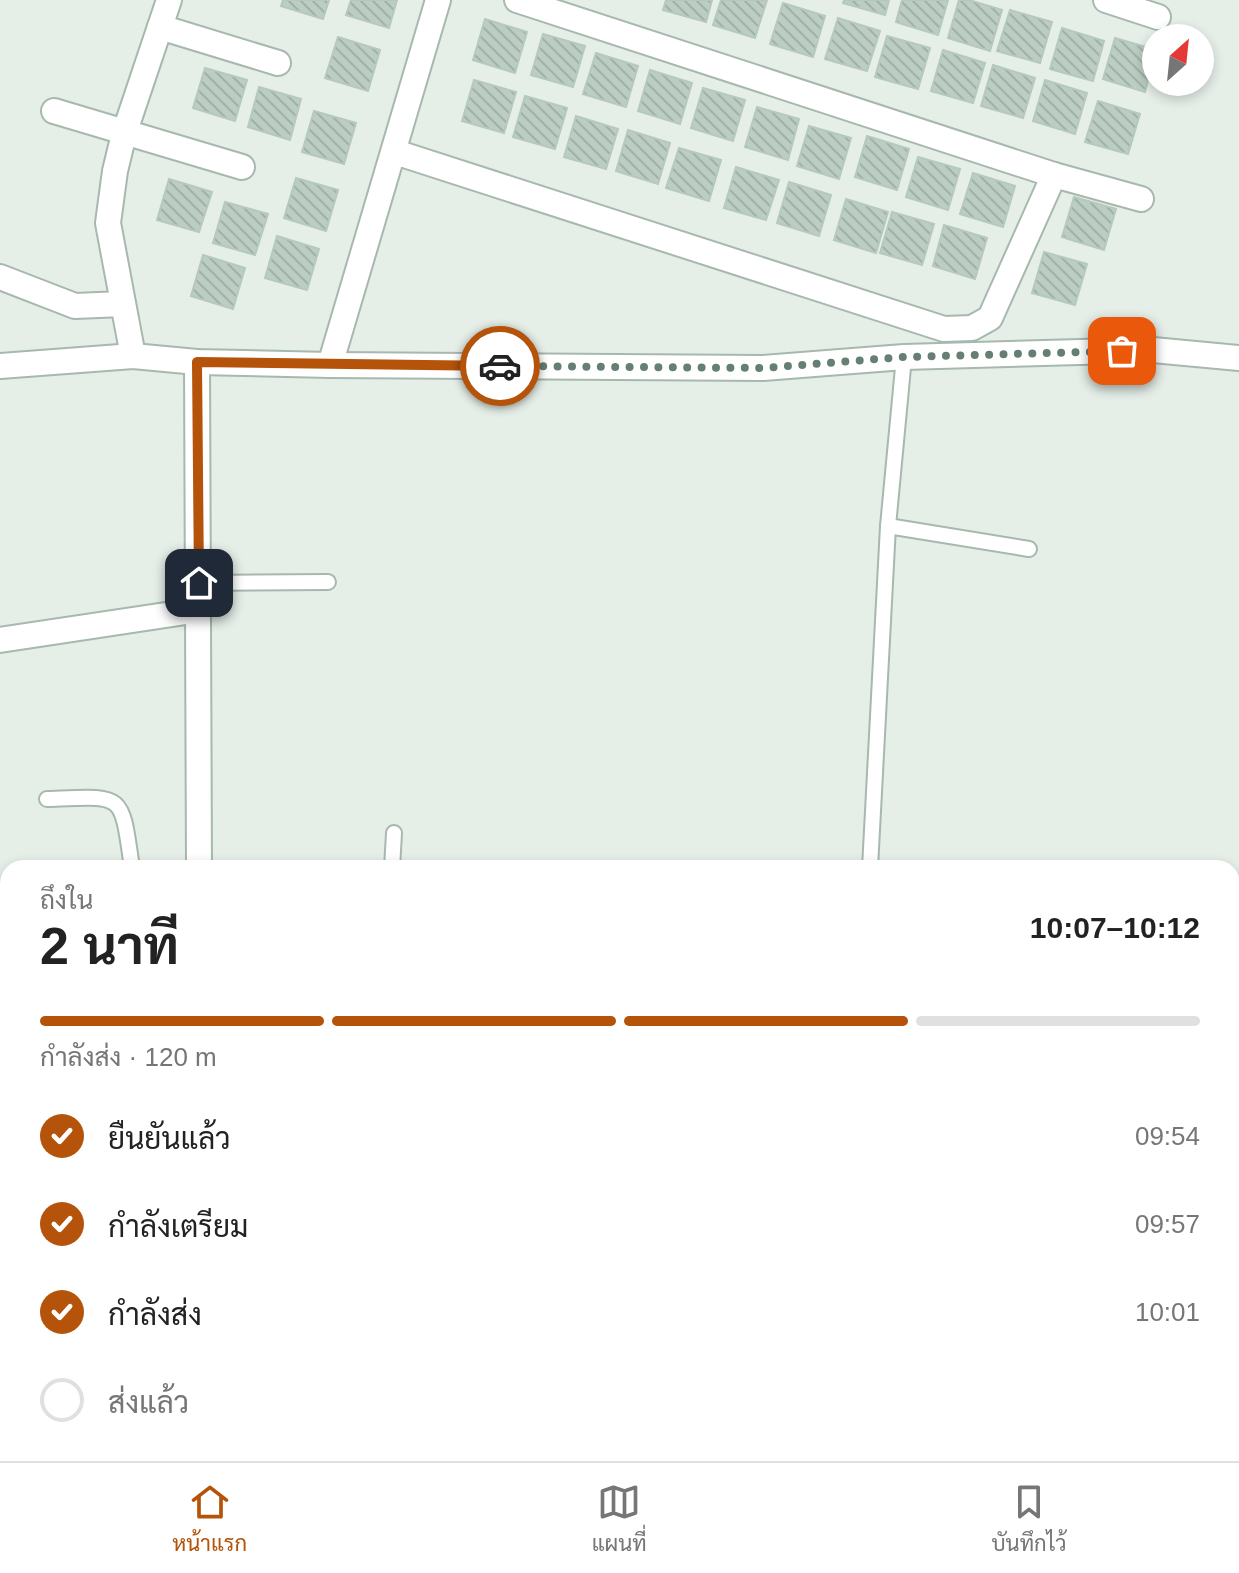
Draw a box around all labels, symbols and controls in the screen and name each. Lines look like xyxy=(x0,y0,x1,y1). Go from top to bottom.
north arrow xyxy=(1142,24,1214,96)
map controls xyxy=(1142,24,1214,96)
pin xyxy=(1088,317,1156,385)
courier xyxy=(460,326,540,406)
icon: bag xyxy=(1100,329,1144,373)
icon: car xyxy=(478,344,522,388)
pin xyxy=(165,549,233,617)
icon: home xyxy=(177,561,221,605)
text: ถึงใน xyxy=(40,885,93,915)
text: 10:07–10:12 xyxy=(1030,911,1200,944)
text: 2 นาที xyxy=(40,917,179,975)
text: กำลังส่ง · 120 m xyxy=(40,1042,217,1072)
icon: check xyxy=(40,1114,84,1158)
text: 09:54 xyxy=(1135,1121,1200,1151)
text: ยืนยันแล้ว xyxy=(108,1122,231,1155)
icon: check xyxy=(40,1202,84,1246)
text: 09:57 xyxy=(1135,1209,1200,1239)
text: กำลังเตรียม xyxy=(108,1210,248,1243)
icon: check xyxy=(40,1290,84,1334)
text: 10:01 xyxy=(1135,1297,1200,1327)
text: กำลังส่ง xyxy=(108,1298,202,1331)
text: ส่งแล้ว xyxy=(108,1386,189,1419)
tab: หน้าแรก xyxy=(172,1480,247,1557)
tab: แผนที่ xyxy=(592,1480,647,1557)
tab: บันทึกไว้ xyxy=(991,1480,1067,1557)

